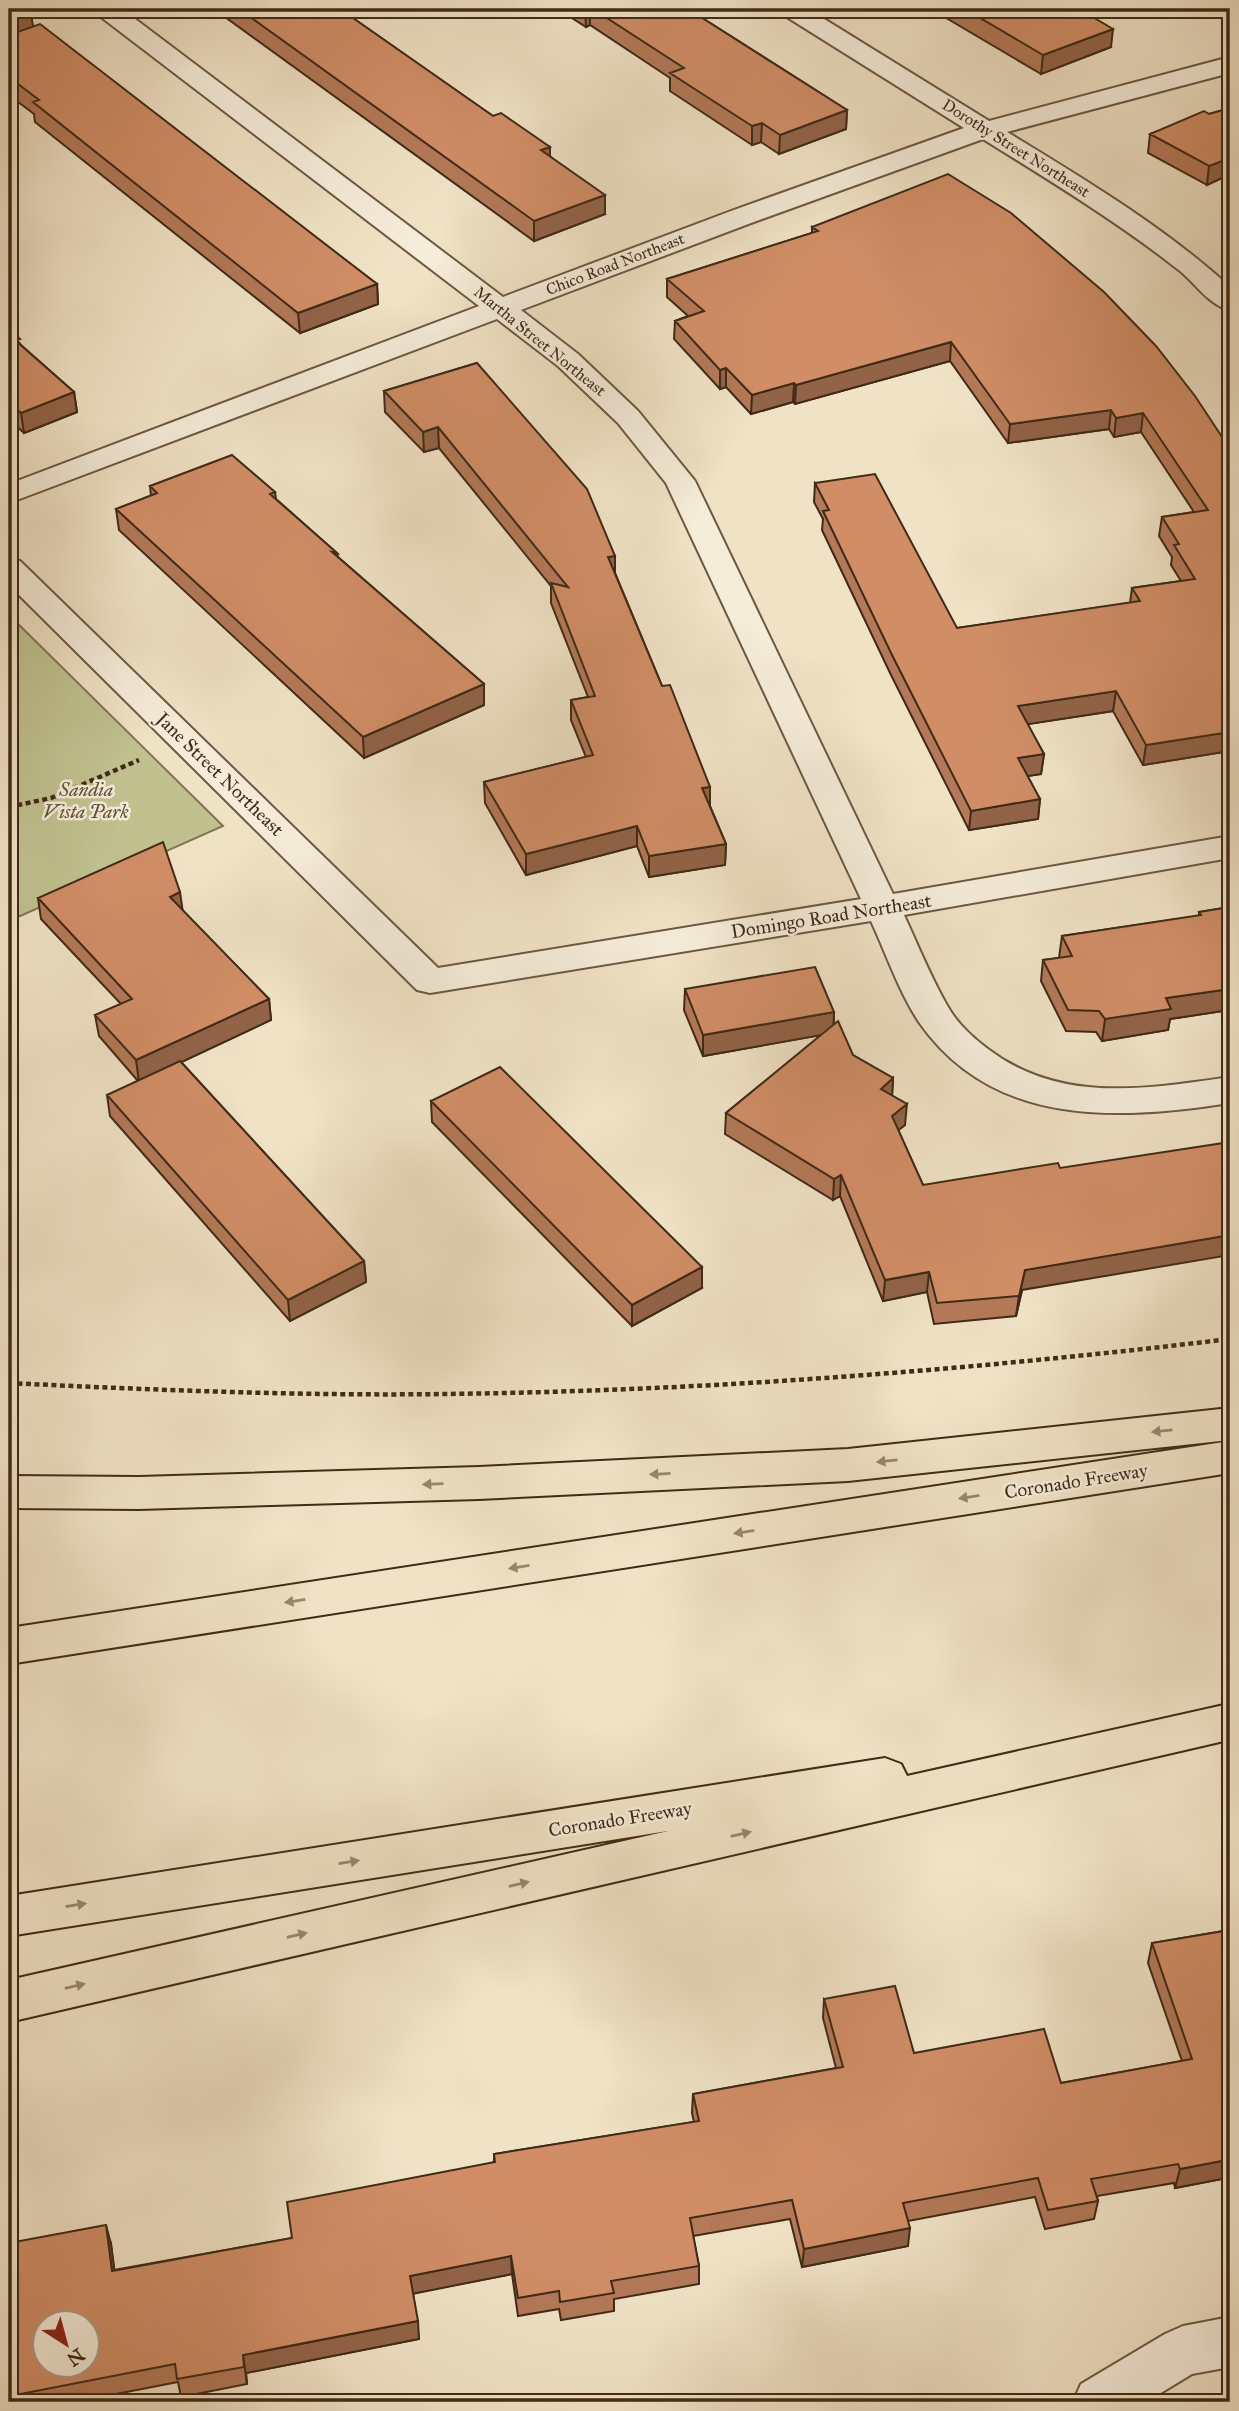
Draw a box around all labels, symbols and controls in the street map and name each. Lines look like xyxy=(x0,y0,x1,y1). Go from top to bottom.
street label: Dorothy Street Northeast xyxy=(939,95,1093,201)
street label: Chico Road Northeast xyxy=(543,229,687,299)
street label: Martha Street Northeast xyxy=(470,282,610,400)
street label: Jane Street Northeast xyxy=(149,706,289,842)
park label: Sandia Vista Park xyxy=(43,778,129,823)
street label: Domingo Road Northeast xyxy=(729,889,933,944)
one-way arrow xyxy=(1151,1426,1173,1437)
one-way arrow xyxy=(876,1455,898,1466)
street label: Coronado Freeway xyxy=(1003,1458,1150,1504)
one-way arrow xyxy=(649,1469,671,1480)
one-way arrow xyxy=(422,1479,444,1490)
one-way arrow xyxy=(958,1492,980,1503)
one-way arrow xyxy=(733,1527,755,1538)
one-way arrow xyxy=(508,1562,530,1573)
one-way arrow xyxy=(283,1596,305,1607)
street label: Coronado Freeway xyxy=(547,1796,694,1842)
one-way arrow xyxy=(730,1828,752,1839)
one-way arrow xyxy=(338,1856,360,1867)
one-way arrow xyxy=(508,1879,530,1890)
one-way arrow xyxy=(65,1899,87,1910)
one-way arrow xyxy=(286,1930,308,1941)
one-way arrow xyxy=(64,1980,86,1991)
north arrow xyxy=(32,2310,102,2380)
text: N xyxy=(62,2343,89,2371)

